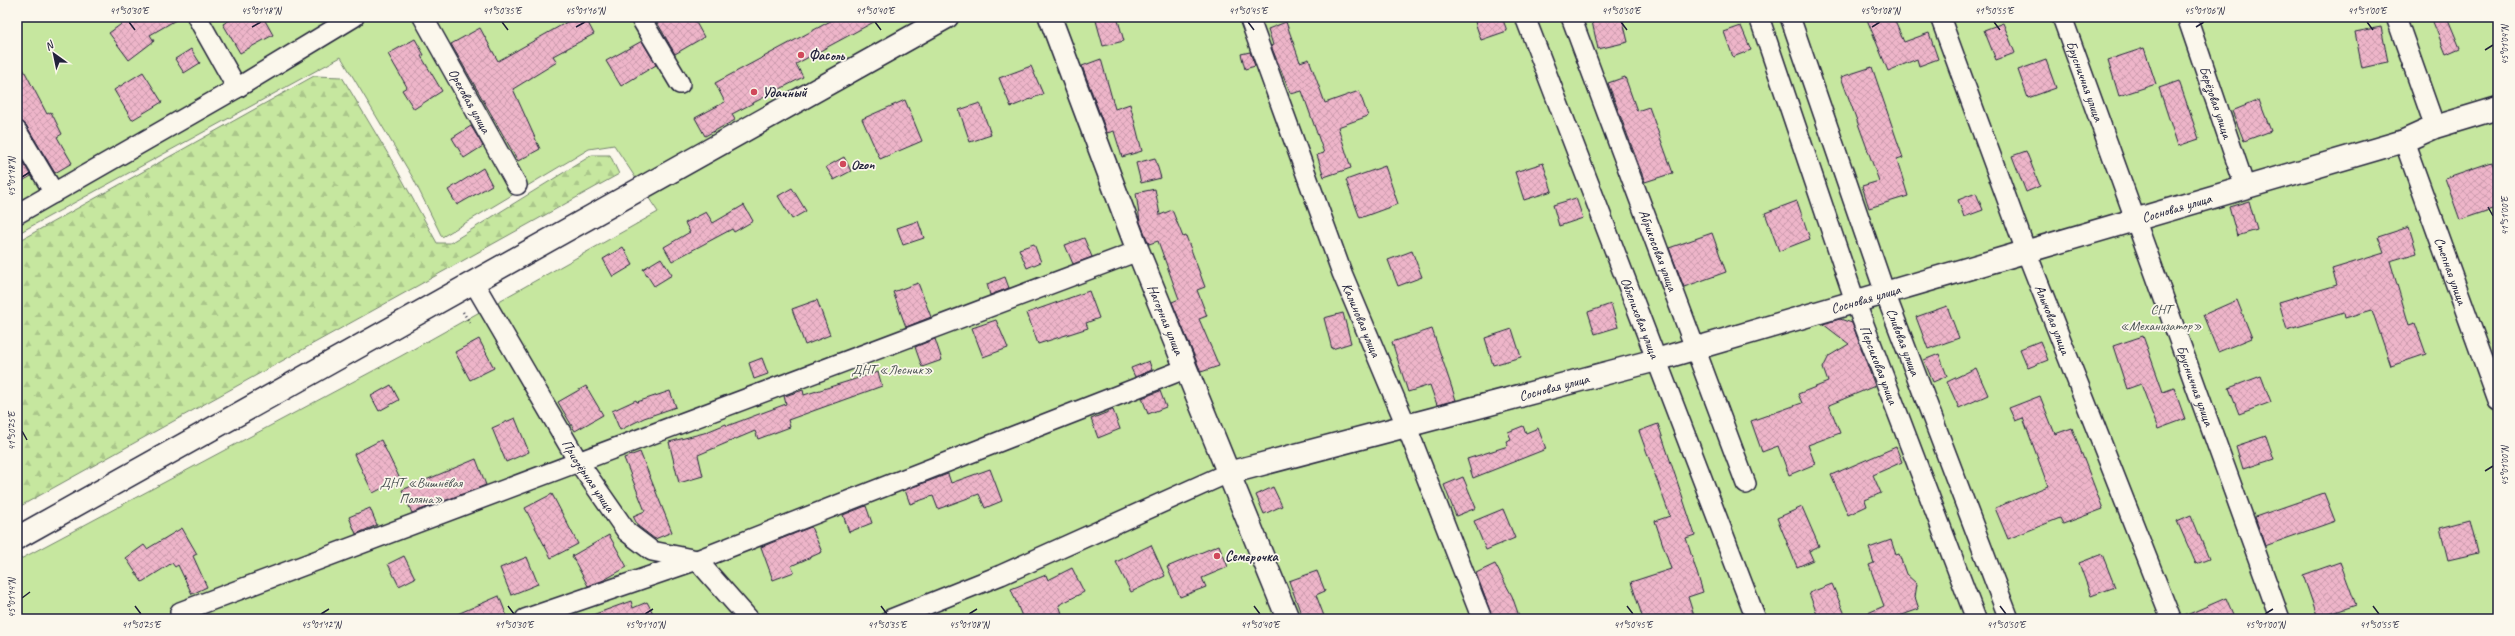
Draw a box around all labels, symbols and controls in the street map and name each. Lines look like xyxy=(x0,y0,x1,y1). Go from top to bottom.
text: 41°50'30"E xyxy=(110,4,150,17)
text: 45°01'18"N xyxy=(241,4,283,17)
text: 41°50'35"E xyxy=(483,4,523,17)
text: 45°01'16"N xyxy=(565,4,607,17)
text: 41°50'40"E xyxy=(856,4,896,17)
text: 41°50'45"E xyxy=(1229,4,1269,17)
text: 41°50'50"E xyxy=(1602,4,1642,17)
text: 45°01'08"N xyxy=(1860,4,1902,17)
text: 41°50'55"E xyxy=(1975,4,2015,17)
text: 45°01'06"N xyxy=(2184,4,2226,17)
text: 41°51'00"E xyxy=(2348,4,2388,17)
text: 45°01'04"N xyxy=(2498,23,2511,65)
north arrow xyxy=(34,34,74,74)
text: N xyxy=(42,37,57,53)
street label: Брусничная улица xyxy=(2063,38,2108,124)
place label: Фасоль xyxy=(809,47,846,64)
marker: Фасоль xyxy=(796,50,806,60)
street label: Берёзовая улица xyxy=(2196,64,2237,142)
street label: Ореховая улица xyxy=(445,65,495,137)
place label: Удачный xyxy=(762,84,808,101)
marker: Удачный xyxy=(749,87,759,97)
text: 45°01'18"N xyxy=(5,155,18,197)
place label: Ozon xyxy=(851,156,875,173)
marker: Ozon xyxy=(838,159,848,169)
street label: Сосновая улица xyxy=(2140,189,2214,226)
text: 41°51'00"E xyxy=(2498,195,2511,235)
street label: Абрикосовая улица xyxy=(1635,207,1682,295)
street label: Степная улица xyxy=(2431,235,2471,308)
street label: Облепиховая улица xyxy=(1617,275,1664,362)
street label: Калиновая улица xyxy=(1339,280,1385,361)
street label: Сосновая улица xyxy=(1829,280,1903,317)
street label: Нагорная улица xyxy=(1144,282,1188,358)
street label: Алычовая улица xyxy=(2032,282,2075,358)
park label: СНТ «Механизатор» xyxy=(2120,301,2202,334)
street label: Сливовая улица xyxy=(1883,306,1924,379)
street label: Персиковая улица xyxy=(1857,323,1902,408)
street label: Брусничная улица xyxy=(2173,343,2218,429)
park label: ДНТ «Лесник» xyxy=(851,361,933,378)
street label: Сосновая улица xyxy=(1517,369,1592,404)
text: 41°50'25"E xyxy=(5,410,18,450)
street label: Приозёрная улица xyxy=(559,436,619,516)
text: 45°01'00"N xyxy=(2498,444,2511,486)
park label: ДНТ «Вишнёвая Поляна» xyxy=(380,474,464,507)
place label: Семерочка xyxy=(1225,548,1279,565)
marker: Семерочка xyxy=(1212,551,1222,561)
text: 45°01'14"N xyxy=(5,576,18,618)
text: 41°50'25"E xyxy=(122,618,162,631)
text: 45°01'12"N xyxy=(301,618,343,631)
text: 41°50'30"E xyxy=(495,618,535,631)
text: 45°01'10"N xyxy=(625,618,667,631)
text: 41°50'35"E xyxy=(868,618,908,631)
text: 45°01'08"N xyxy=(949,618,991,631)
text: 41°50'40"E xyxy=(1241,618,1281,631)
text: 41°50'45"E xyxy=(1614,618,1654,631)
text: 41°50'50"E xyxy=(1987,618,2027,631)
text: 45°01'00"N xyxy=(2245,618,2287,631)
text: 41°50'55"E xyxy=(2360,618,2400,631)

